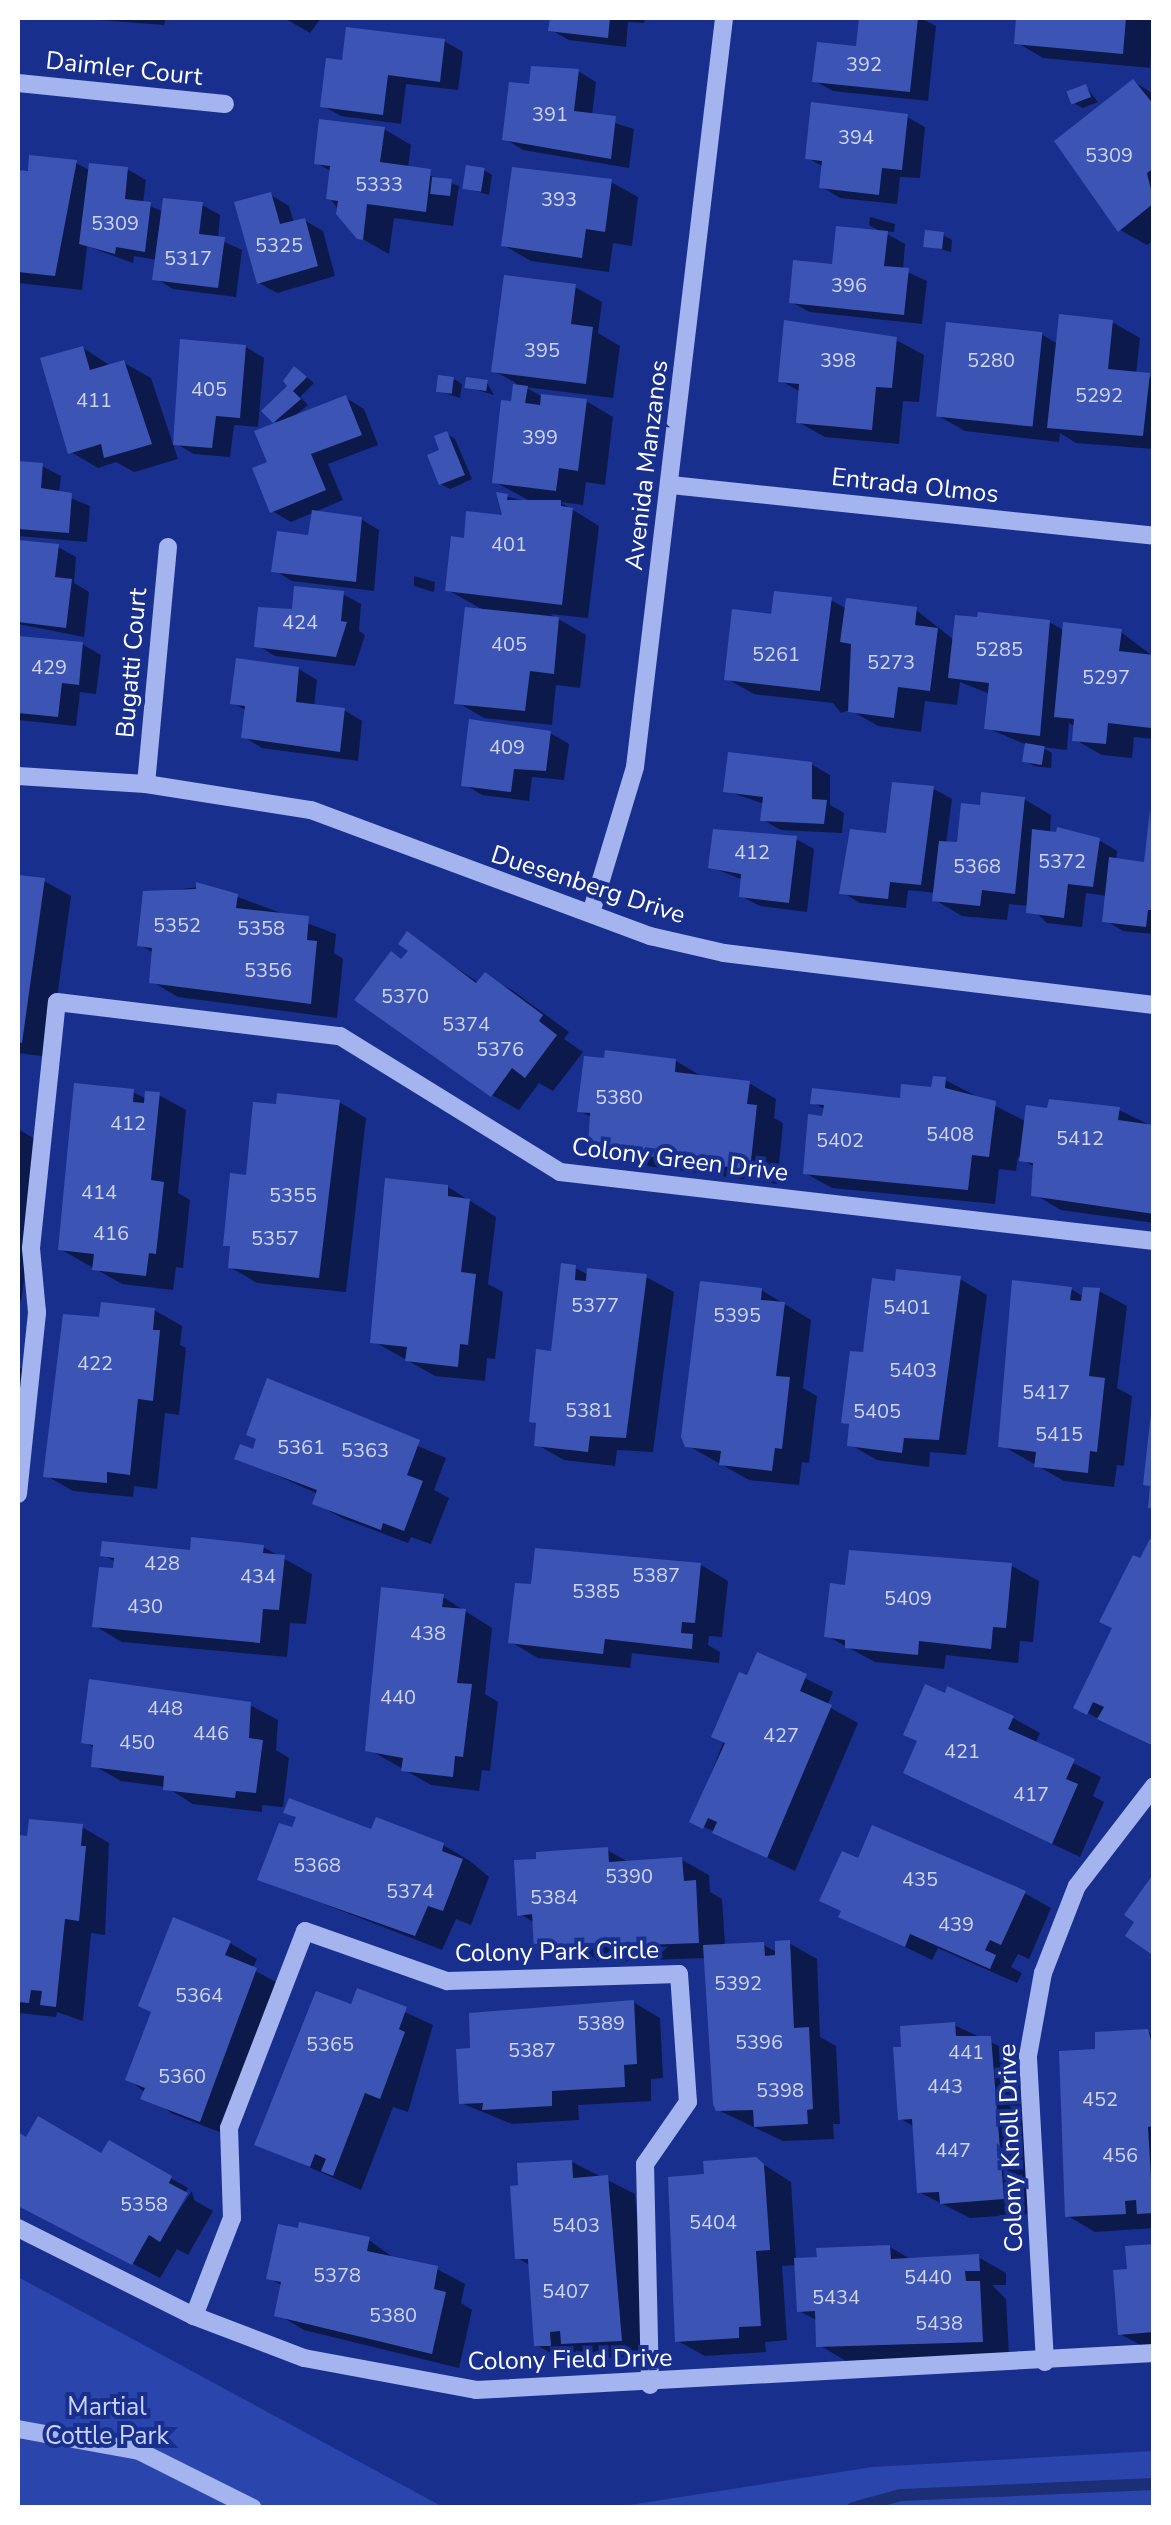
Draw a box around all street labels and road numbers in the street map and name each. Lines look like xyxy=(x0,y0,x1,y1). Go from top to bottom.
street label: Daimler Court xyxy=(44,46,204,92)
street label: Avenida Manzanos xyxy=(619,358,675,572)
street label: Entrada Olmos xyxy=(830,462,1000,510)
street label: Bugatti Court xyxy=(111,587,153,739)
street label: Duesenberg Drive xyxy=(487,839,689,931)
street label: Colony Green Drive xyxy=(570,1132,790,1188)
street label: Colony Park Circle xyxy=(455,1935,659,1969)
street label: Colony Knoll Drive xyxy=(992,2043,1030,2253)
street label: Colony Field Drive xyxy=(467,2343,673,2377)

